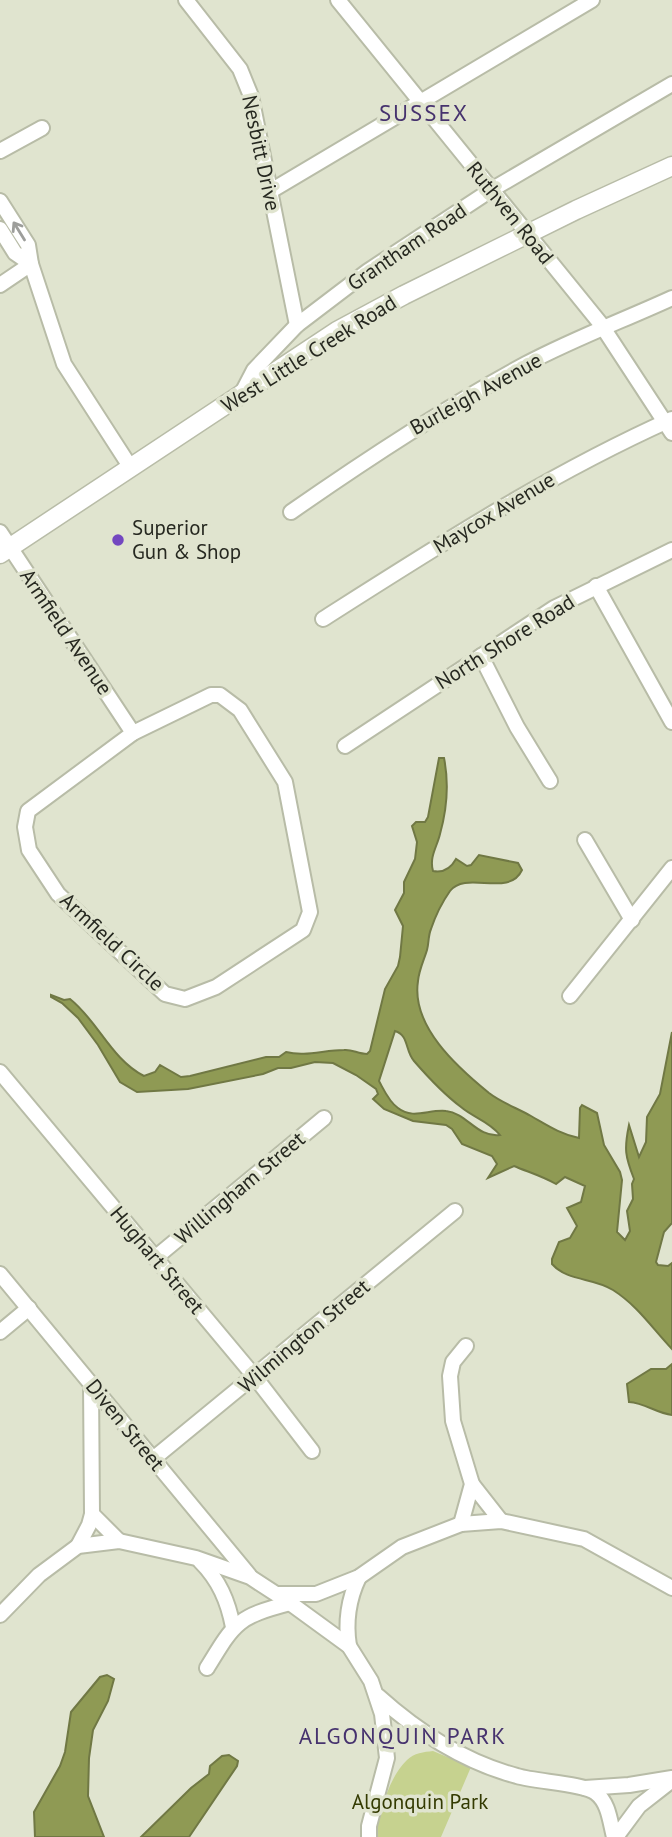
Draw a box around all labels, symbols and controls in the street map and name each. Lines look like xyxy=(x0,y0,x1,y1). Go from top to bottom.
street label: Nesbitt Drive xyxy=(236,93,287,213)
district label: SUSSEX xyxy=(379,98,469,127)
street label: Ruthven Road xyxy=(461,156,560,269)
street label: Grantham Road xyxy=(342,197,471,296)
one-way arrow xyxy=(12,222,26,241)
street label: West Little Creek Road xyxy=(216,289,401,418)
street label: Burleigh Avenue xyxy=(405,346,546,441)
street label: Maycox Avenue xyxy=(428,466,559,559)
place label: Superior Gun & Shop xyxy=(132,514,241,565)
marker: Superior Gun & Shop xyxy=(110,532,126,548)
street label: Armfield Avenue xyxy=(14,563,119,700)
street label: North Shore Road xyxy=(430,588,579,695)
street label: Armfield Circle xyxy=(55,887,170,997)
street label: Willingham Street xyxy=(169,1125,310,1250)
street label: Hughart Street xyxy=(104,1200,210,1319)
street label: Wilmington Street xyxy=(232,1273,375,1398)
street label: Diven Street xyxy=(80,1373,171,1476)
district label: ALGONQUIN PARK xyxy=(299,1721,507,1750)
park label: Algonquin Park xyxy=(352,1788,488,1815)

